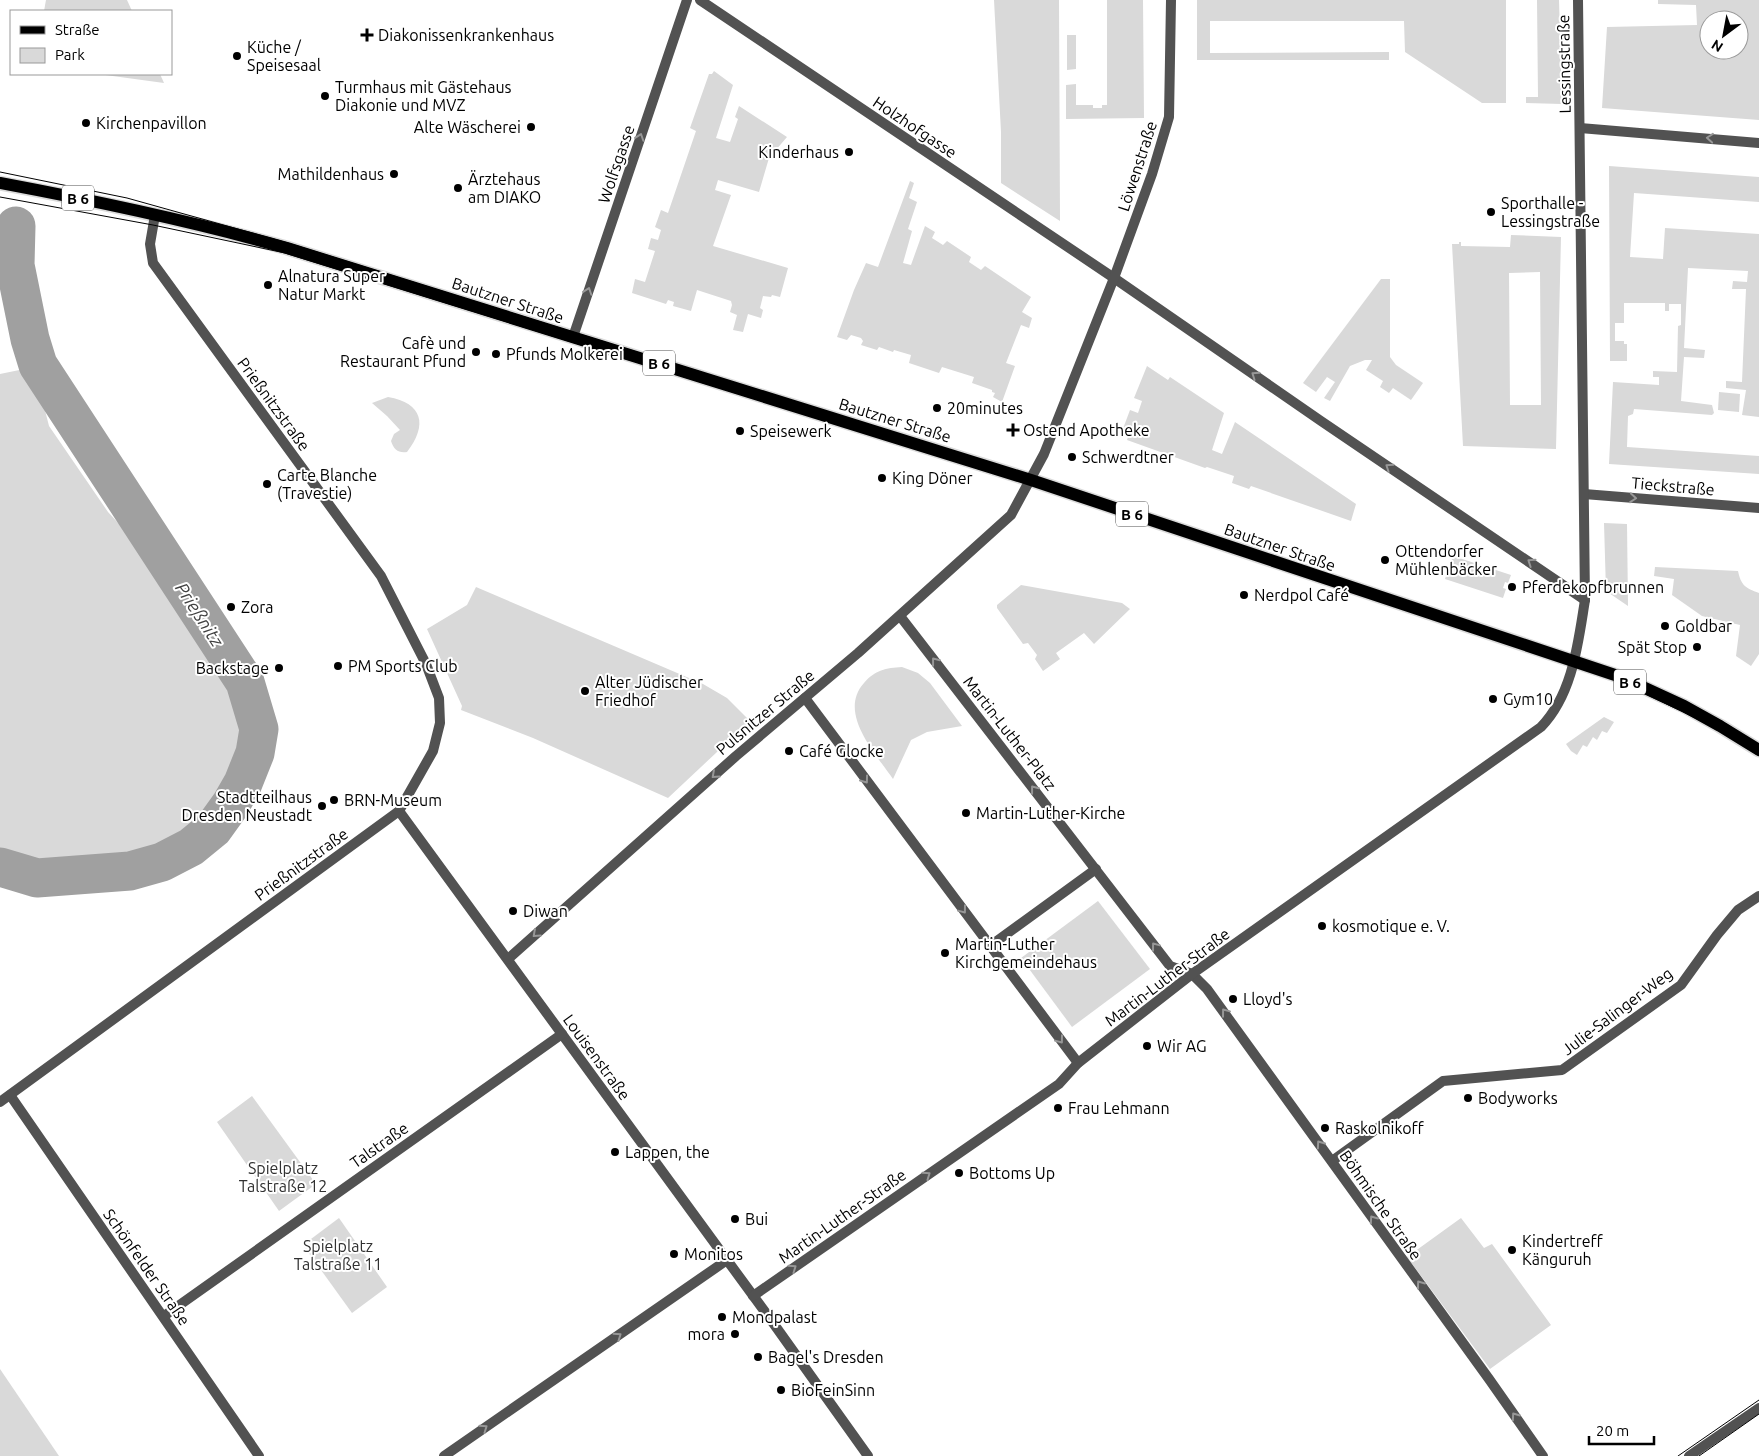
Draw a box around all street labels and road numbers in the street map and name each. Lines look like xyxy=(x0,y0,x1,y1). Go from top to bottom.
street label: Lessingstraße xyxy=(1554,14,1574,114)
street label: Holzhofgasse xyxy=(870,92,960,162)
street label: Löwenstraße xyxy=(1114,119,1160,213)
street label: Wolfsgasse xyxy=(594,123,638,205)
road number: B 6 xyxy=(62,186,94,210)
street label: Bautzner Straße xyxy=(450,273,566,327)
road number: B 6 xyxy=(643,350,675,376)
street label: Prießnitzstraße xyxy=(234,354,314,454)
street label: Bautzner Straße xyxy=(837,394,953,446)
street label: Tieckstraße xyxy=(1631,473,1715,499)
road number: B 6 xyxy=(1116,502,1148,526)
street label: Bautzner Straße xyxy=(1222,520,1338,574)
street label: Pulsnitzer Straße xyxy=(712,666,818,758)
road number: B 6 xyxy=(1614,670,1646,694)
street label: Martin-Luther-Platz xyxy=(960,672,1060,794)
street label: Prießnitzstraße xyxy=(251,824,351,904)
street label: Martin-Luther-Straße xyxy=(1101,924,1233,1030)
street label: Julie-Salinger-Weg xyxy=(1558,964,1676,1058)
street label: Louisenstraße xyxy=(560,1011,634,1103)
street label: Talstraße xyxy=(347,1119,411,1171)
street label: Böhmische Straße xyxy=(1336,1147,1426,1263)
street label: Martin-Luther-Straße xyxy=(775,1165,909,1267)
street label: Schönfelder Straße xyxy=(100,1205,194,1329)

